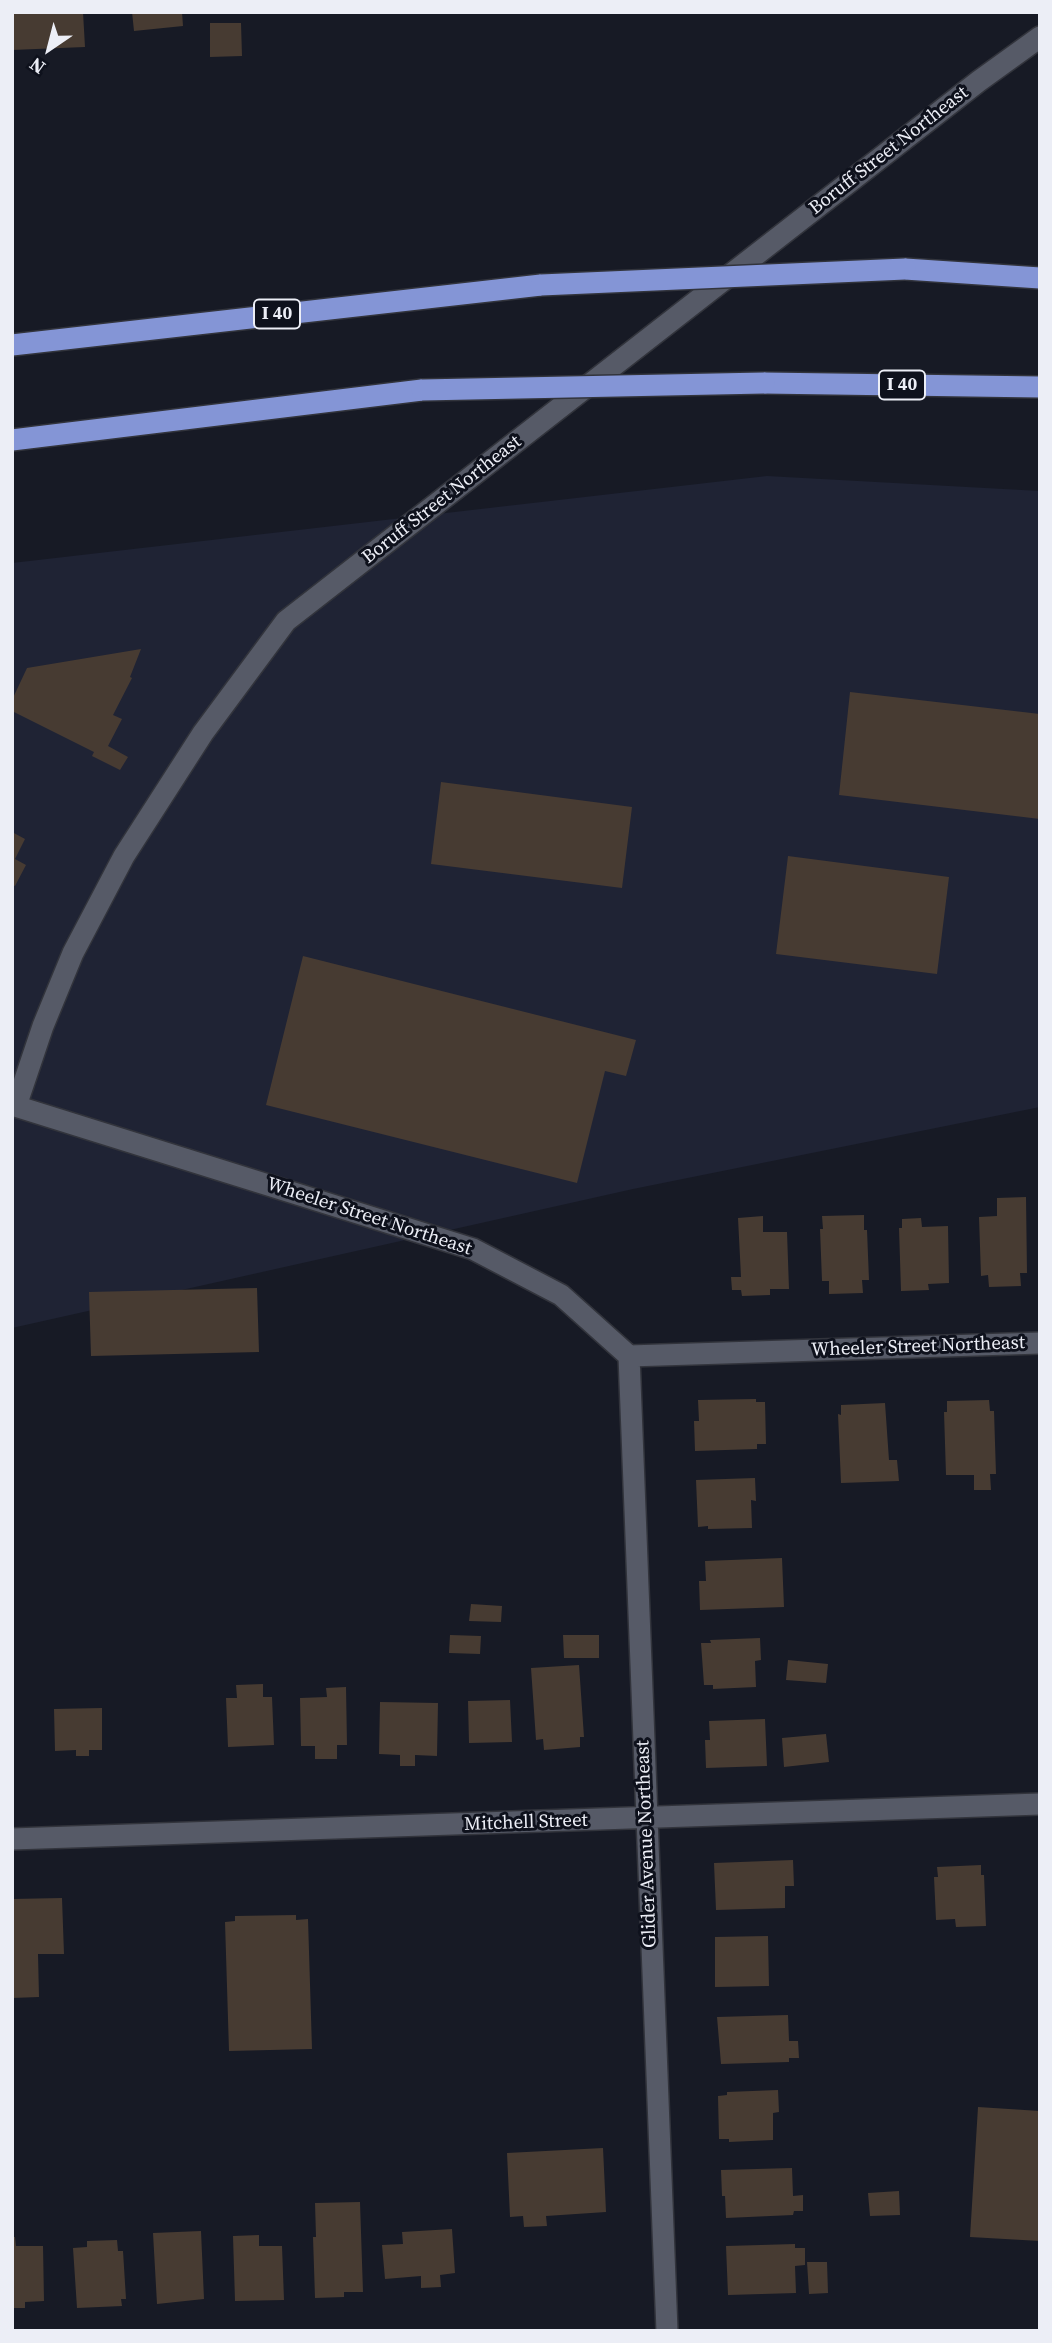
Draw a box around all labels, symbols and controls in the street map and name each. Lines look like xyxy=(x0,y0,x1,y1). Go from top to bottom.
north arrow xyxy=(14,14,84,84)
text: N xyxy=(24,52,50,81)
street label: Boruff Street Northeast xyxy=(805,82,973,220)
road number: I 40 xyxy=(254,300,300,328)
road number: I 40 xyxy=(879,370,925,400)
street label: Boruff Street Northeast xyxy=(358,431,526,569)
street label: Wheeler Street Northeast xyxy=(264,1173,474,1261)
street label: Wheeler Street Northeast xyxy=(811,1332,1025,1362)
street label: Glider Avenue Northeast xyxy=(632,1740,662,1948)
street label: Mitchell Street xyxy=(464,1809,588,1837)

